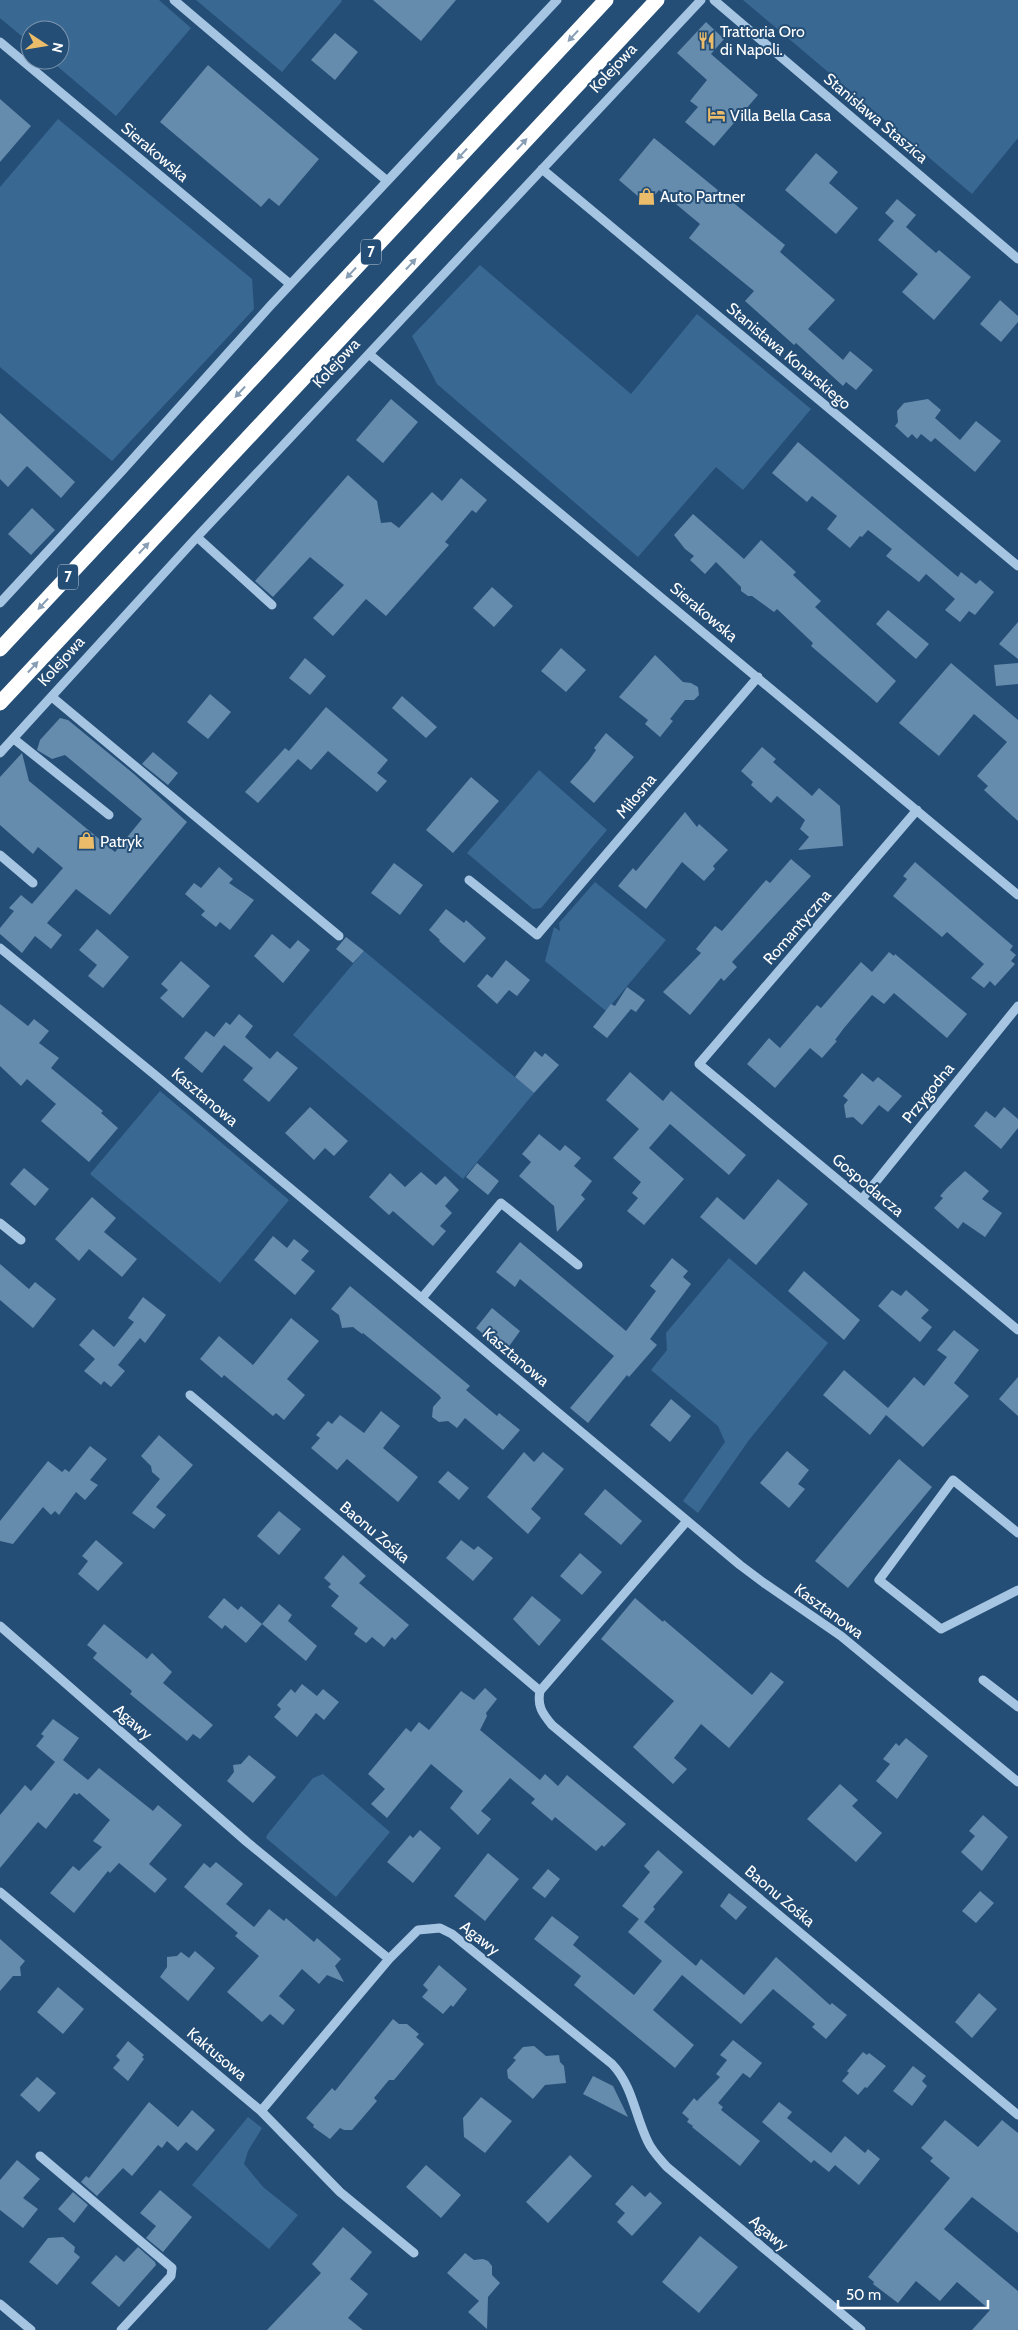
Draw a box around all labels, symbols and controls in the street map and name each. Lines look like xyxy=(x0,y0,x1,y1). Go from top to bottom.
north arrow xyxy=(20,20,70,70)
place label: Trattoria Oro di Napoli. xyxy=(720,22,805,59)
one-way arrow xyxy=(567,29,579,41)
restaurant icon: Trattoria Oro di Napoli. xyxy=(696,30,716,50)
street label: Kolejowa xyxy=(585,39,641,97)
text: N xyxy=(48,41,68,54)
street label: Stanisława Staszica xyxy=(820,69,932,167)
hotel icon: Villa Bella Casa xyxy=(706,105,726,125)
place label: Villa Bella Casa xyxy=(730,106,831,125)
street label: Sierakowska xyxy=(117,118,193,186)
one-way arrow xyxy=(516,139,528,151)
one-way arrow xyxy=(456,148,468,160)
shop icon: Auto Partner xyxy=(636,186,656,206)
place label: Auto Partner xyxy=(660,187,746,206)
road number: 7 xyxy=(361,240,381,264)
one-way arrow xyxy=(405,258,417,270)
one-way arrow xyxy=(345,267,357,279)
street label: Stanisława Konarskiego xyxy=(723,298,855,414)
street label: Kolejowa xyxy=(308,334,364,392)
one-way arrow xyxy=(234,386,246,398)
one-way arrow xyxy=(138,543,150,555)
road number: 7 xyxy=(58,564,78,590)
street label: Sierakowska xyxy=(666,578,742,646)
one-way arrow xyxy=(37,597,49,609)
street label: Kolejowa xyxy=(34,632,89,690)
one-way arrow xyxy=(27,662,39,674)
street label: Miłosna xyxy=(612,770,660,822)
shop icon: Patryk xyxy=(76,831,96,851)
place label: Patryk xyxy=(100,832,143,851)
street label: Romantyczna xyxy=(759,885,835,968)
street label: Przygodna xyxy=(898,1059,958,1127)
street label: Kasztanowa xyxy=(168,1064,242,1130)
street label: Gospodarcza xyxy=(828,1150,908,1221)
street label: Kasztanowa xyxy=(479,1324,553,1390)
street label: Baonu Zośka xyxy=(336,1497,414,1567)
street label: Kasztanowa xyxy=(791,1580,868,1643)
street label: Agawy xyxy=(110,1700,156,1744)
street label: Baonu Zośka xyxy=(741,1861,819,1931)
street label: Agawy xyxy=(456,1917,504,1959)
street label: Kaktusowa xyxy=(183,2024,251,2085)
street label: Agawy xyxy=(746,2211,792,2255)
scale bar xyxy=(838,2278,988,2310)
text: 50 m xyxy=(846,2286,881,2304)

